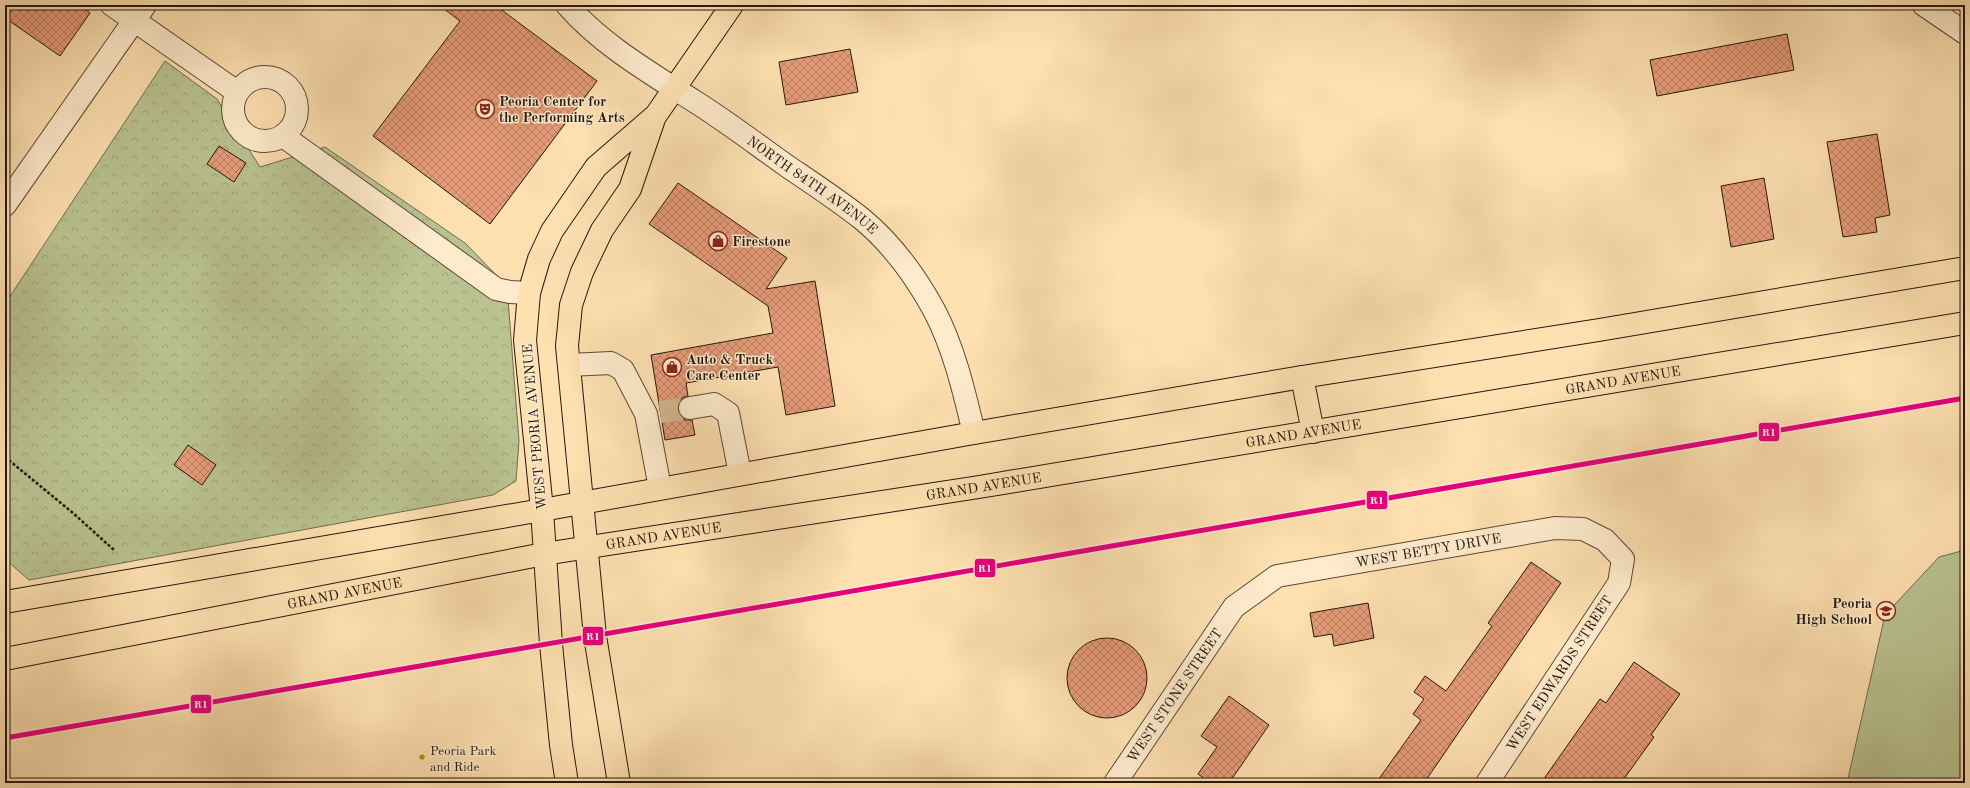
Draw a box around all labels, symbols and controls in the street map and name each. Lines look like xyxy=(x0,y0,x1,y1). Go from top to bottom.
place label: Peoria Center for the Performing Arts xyxy=(499,95,625,125)
theatre icon: Peoria Center for the Performing Arts xyxy=(474,98,496,120)
street label: NORTH 84TH AVENUE xyxy=(744,134,880,237)
shop icon: Firestone xyxy=(707,230,729,252)
place label: Firestone xyxy=(732,235,791,249)
street label: WEST PEORIA AVENUE xyxy=(521,343,549,510)
place label: Auto & Truck Care Center xyxy=(686,353,774,383)
shop icon: Auto & Truck Care Center xyxy=(661,356,683,378)
street label: GRAND AVENUE xyxy=(1564,364,1682,397)
street label: GRAND AVENUE xyxy=(1245,418,1362,451)
line badge: R1 xyxy=(1758,422,1780,442)
text: R1 xyxy=(1762,428,1776,439)
street label: GRAND AVENUE xyxy=(925,471,1043,503)
line badge: R1 xyxy=(1366,490,1388,510)
text: R1 xyxy=(1370,496,1384,507)
street label: GRAND AVENUE xyxy=(605,521,722,552)
street label: WEST BETTY DRIVE xyxy=(1355,531,1502,570)
line badge: R1 xyxy=(974,558,996,578)
text: R1 xyxy=(978,564,992,575)
street label: GRAND AVENUE xyxy=(286,576,403,612)
street label: WEST EDWARDS STREET xyxy=(1504,593,1615,754)
place label: Peoria High School xyxy=(1795,597,1872,627)
school or university icon: Peoria High School xyxy=(1875,600,1897,622)
line badge: R1 xyxy=(582,626,604,646)
street label: WEST STONE STREET xyxy=(1125,626,1225,765)
text: R1 xyxy=(586,632,600,643)
line badge: R1 xyxy=(190,694,212,714)
text: R1 xyxy=(194,700,208,711)
place label: Peoria Park and Ride xyxy=(430,745,497,774)
marker: Peoria Park and Ride xyxy=(417,752,427,762)

